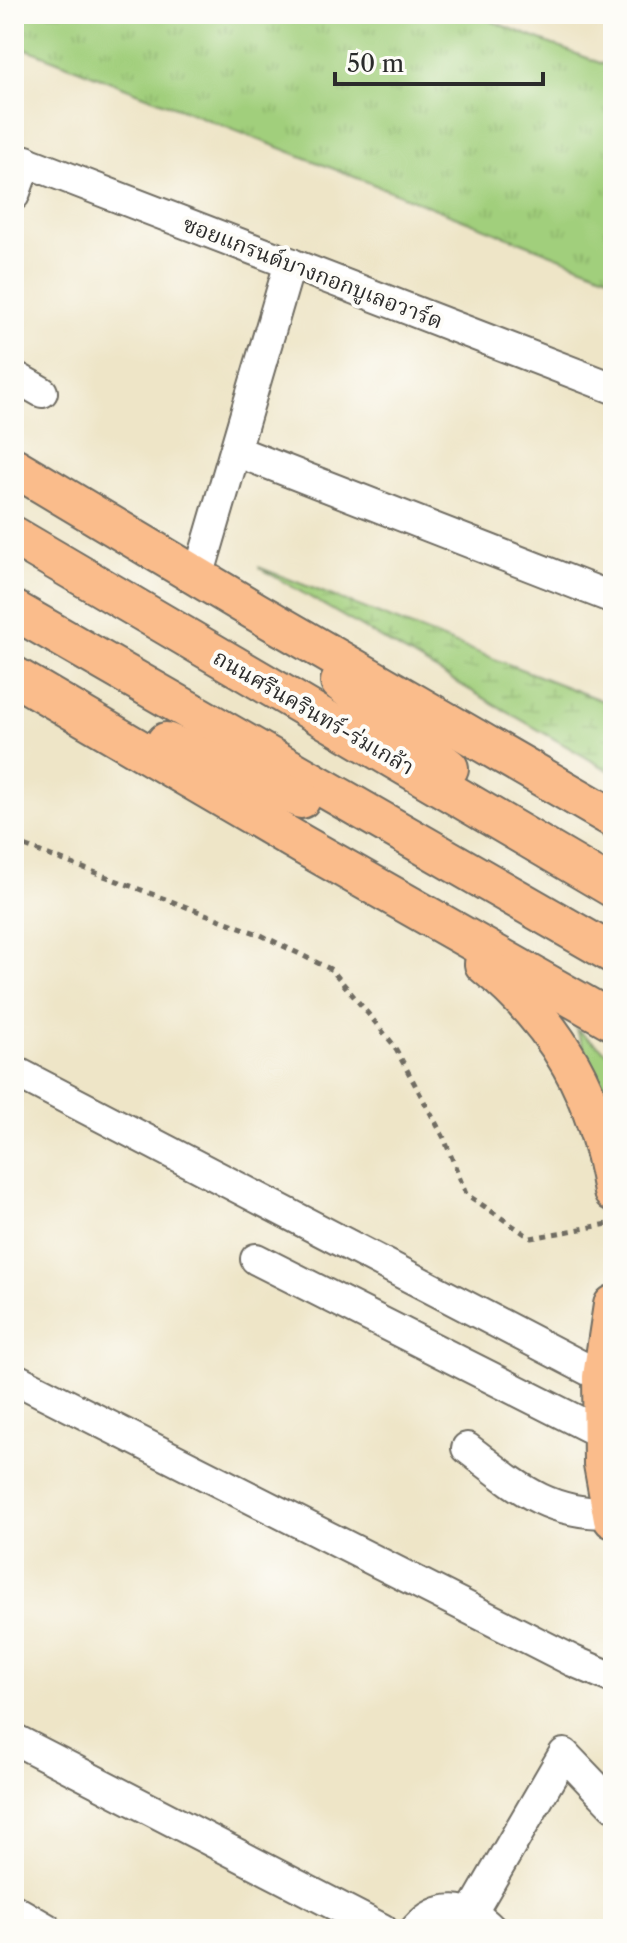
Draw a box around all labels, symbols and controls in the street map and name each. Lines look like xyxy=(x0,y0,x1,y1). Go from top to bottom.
scale bar xyxy=(335,36,543,86)
text: 50 m xyxy=(347,49,404,78)
street label: ซอยแกรนด์บางกอกบูเลอวาร์ด xyxy=(179,210,447,335)
street label: ถนนศรีนครินทร์-ร่มเกล้า xyxy=(209,644,419,781)

